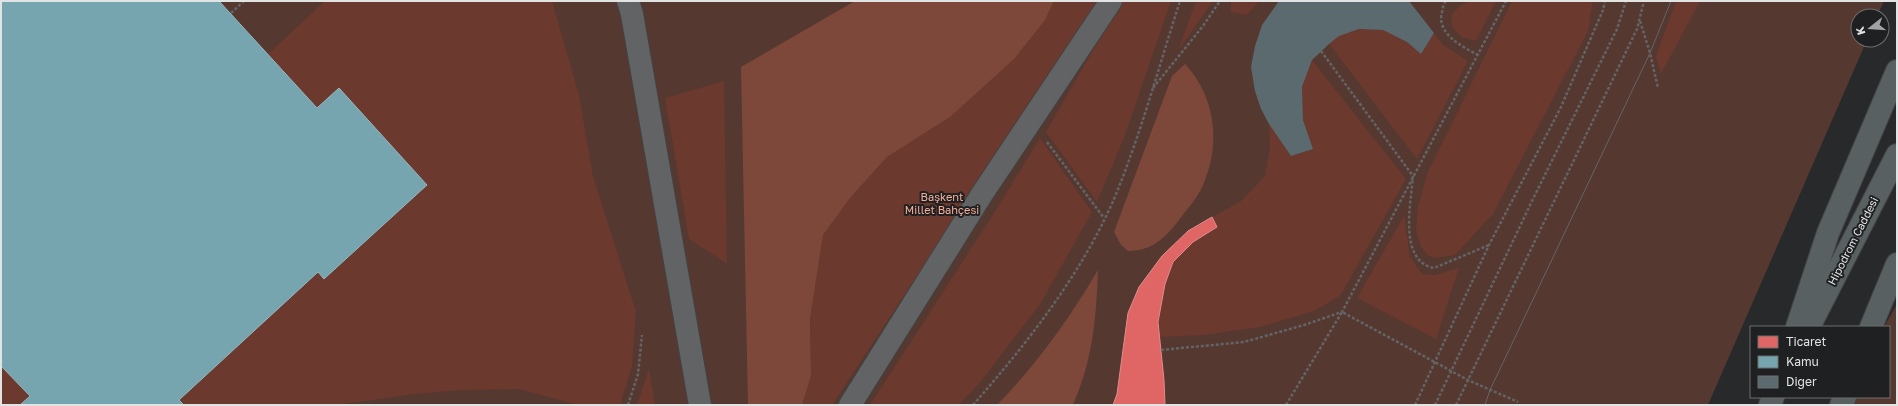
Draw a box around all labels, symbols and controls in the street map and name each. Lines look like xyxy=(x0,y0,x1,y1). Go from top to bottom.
north arrow xyxy=(1850,8,1890,48)
text: K xyxy=(1853,25,1867,37)
park label: Başkent Millet Bahçesi xyxy=(905,190,979,216)
street label: Hipodrom Caddesi xyxy=(1825,195,1880,287)
legend xyxy=(1750,326,1890,398)
text: Ticaret xyxy=(1786,334,1826,349)
text: Kamu xyxy=(1786,354,1819,369)
text: Diğer xyxy=(1786,374,1817,389)

